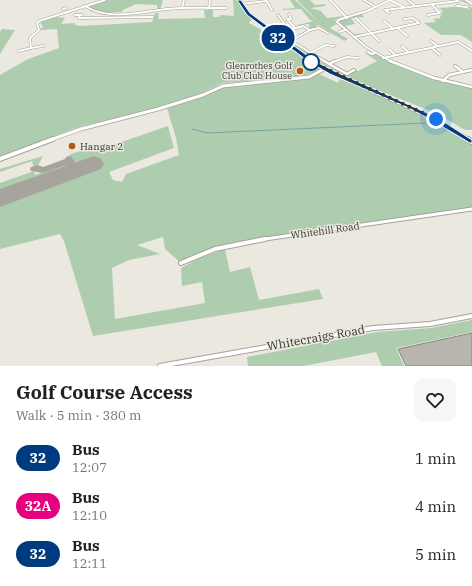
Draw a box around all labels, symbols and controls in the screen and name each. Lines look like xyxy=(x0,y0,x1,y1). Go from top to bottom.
line badge: 32 xyxy=(260,25,296,51)
text: 32 xyxy=(270,29,286,47)
unlabelled marker xyxy=(302,53,320,71)
place label: Glenrothes Golf Club Club House xyxy=(222,60,293,81)
marker: Glenrothes Golf Club Club House xyxy=(295,66,305,76)
your location xyxy=(426,109,446,129)
place label: Hangar 2 xyxy=(80,140,123,153)
marker: Hangar 2 xyxy=(67,141,77,151)
street label: Whitehill Road xyxy=(290,219,360,242)
street label: Whitecraigs Road xyxy=(266,322,366,354)
button: heart xyxy=(414,379,456,421)
text: Golf Course Access xyxy=(16,380,193,404)
text: Walk · 5 min · 380 m xyxy=(16,407,141,424)
text: Bus xyxy=(72,440,100,459)
text: 32 xyxy=(30,449,46,467)
text: 1 min xyxy=(415,449,456,468)
text: 12:07 xyxy=(72,459,107,476)
text: Bus xyxy=(72,488,100,507)
text: 32A xyxy=(25,497,51,515)
text: 4 min xyxy=(415,497,456,516)
text: 12:10 xyxy=(72,507,107,524)
text: Bus xyxy=(72,536,100,555)
text: 32 xyxy=(30,545,46,563)
text: 5 min xyxy=(415,545,456,564)
text: 12:11 xyxy=(72,555,107,572)

